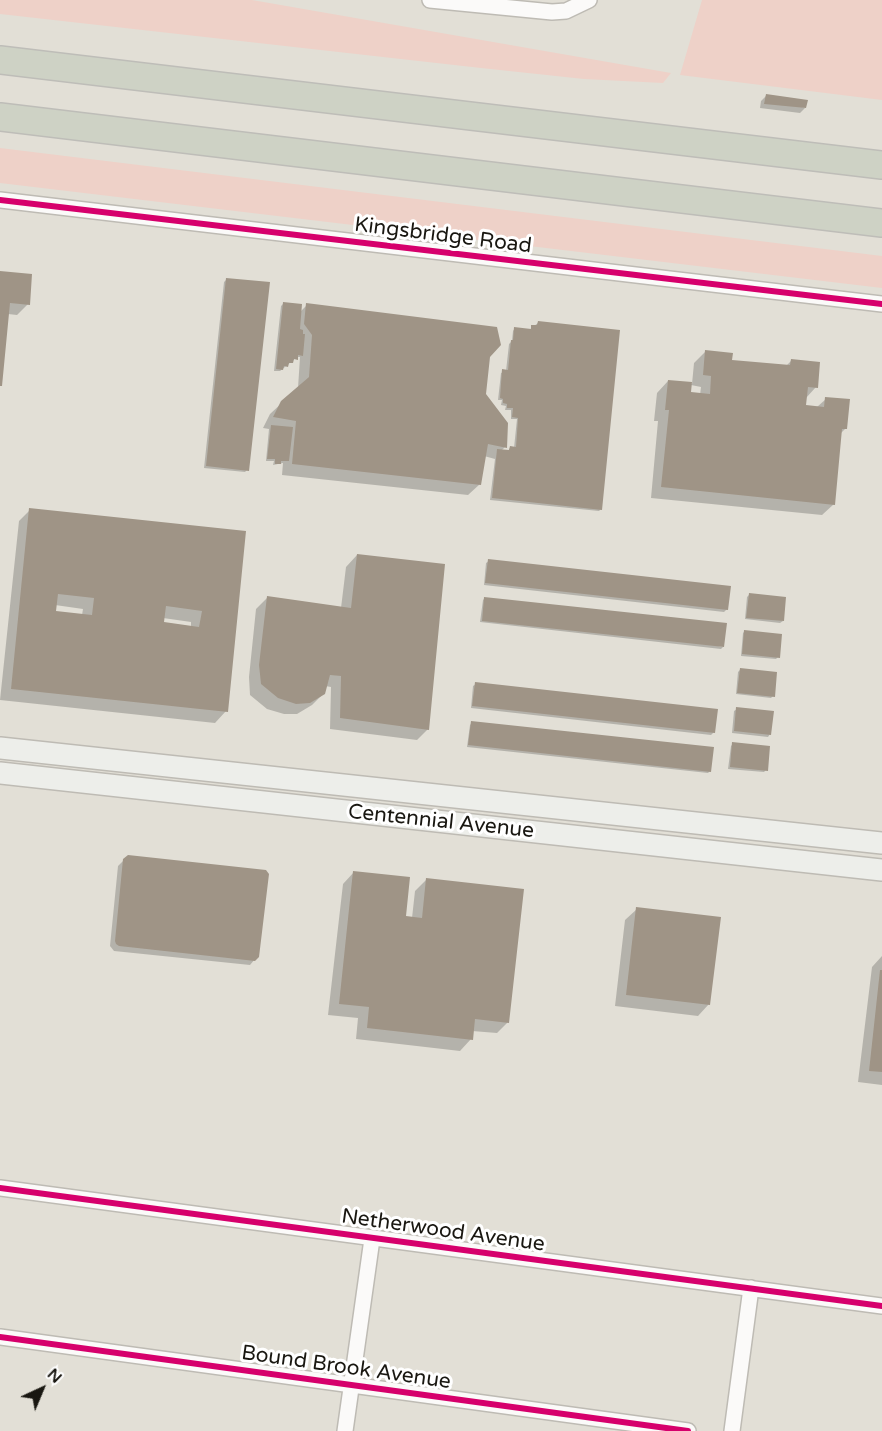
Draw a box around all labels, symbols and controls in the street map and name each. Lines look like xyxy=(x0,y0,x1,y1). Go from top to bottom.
street label: Kingsbridge Road xyxy=(353,213,533,259)
street label: Centennial Avenue xyxy=(347,800,535,844)
street label: Netherwood Avenue xyxy=(340,1204,546,1258)
street label: Bound Brook Avenue xyxy=(240,1341,452,1395)
north arrow xyxy=(12,1359,72,1419)
text: N xyxy=(43,1364,66,1388)

